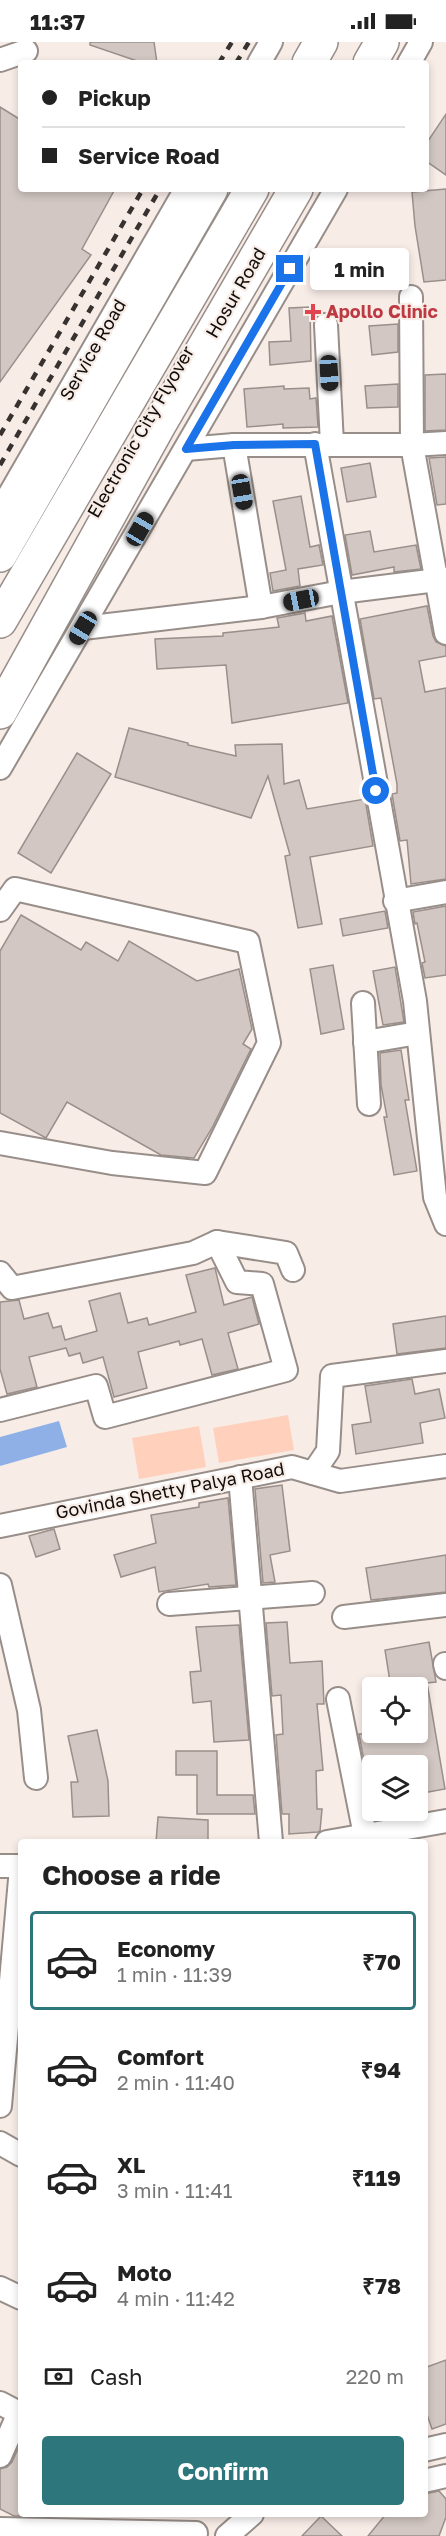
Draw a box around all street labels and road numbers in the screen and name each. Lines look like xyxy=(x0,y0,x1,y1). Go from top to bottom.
street label: Hosur Road xyxy=(200,243,270,342)
street label: Service Road xyxy=(54,295,130,404)
street label: Electronic City Flyover xyxy=(82,342,198,521)
street label: Govinda Shetty Palya Road xyxy=(54,1457,286,1523)

